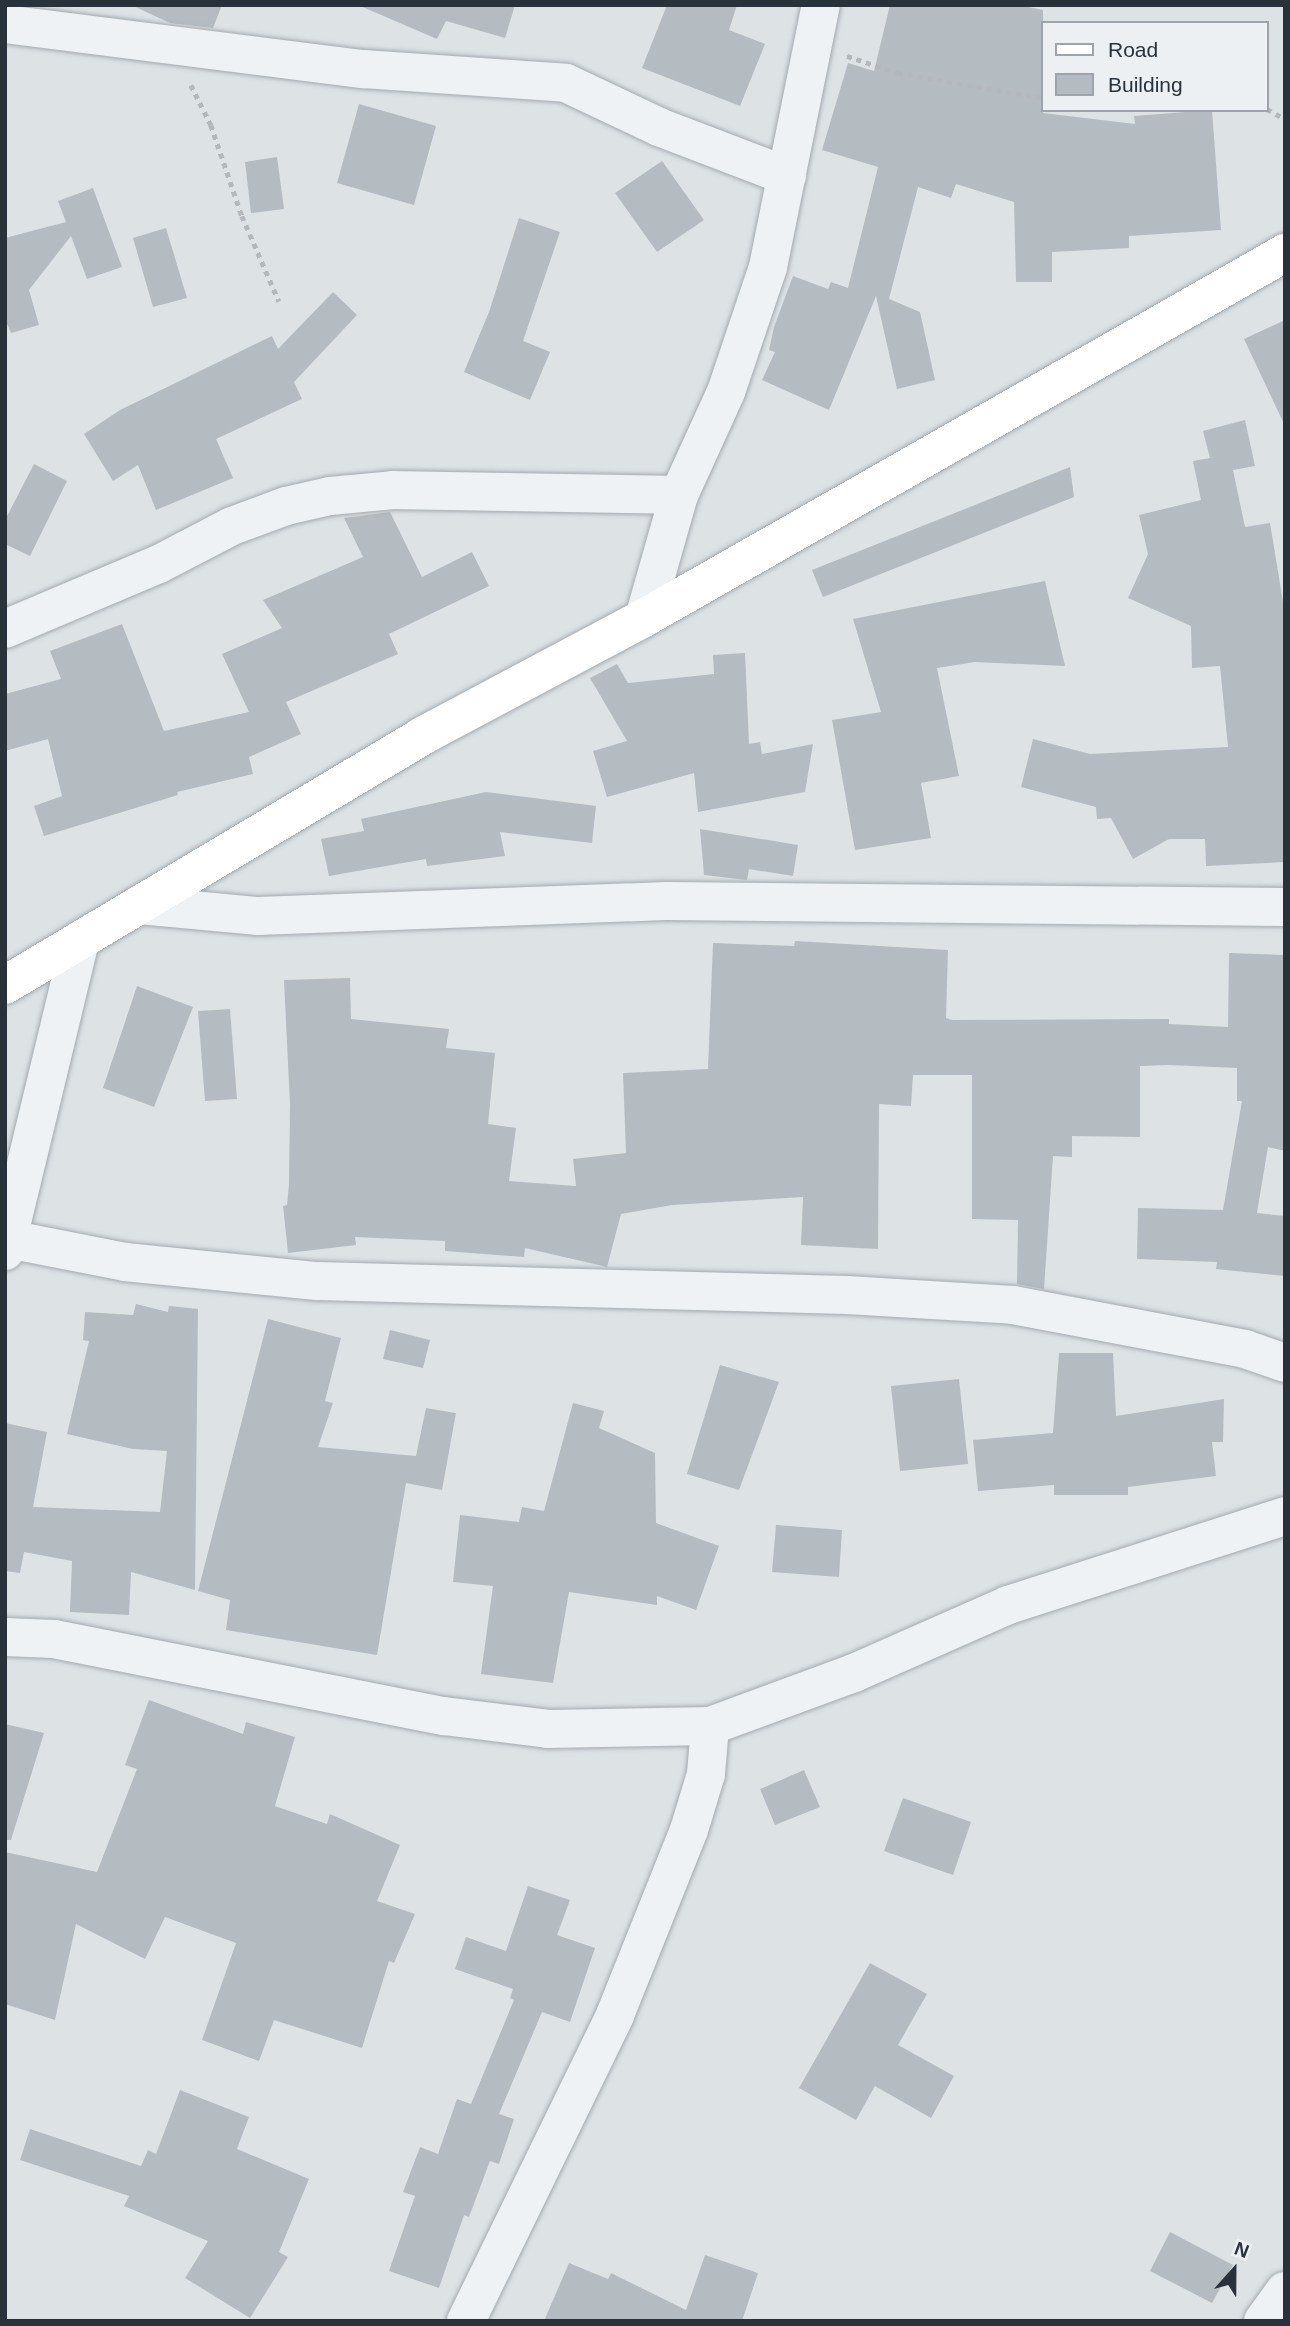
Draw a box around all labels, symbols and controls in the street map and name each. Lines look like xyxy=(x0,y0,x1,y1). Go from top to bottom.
legend xyxy=(1042,21,1269,112)
text: Road xyxy=(1108,38,1158,61)
text: Building xyxy=(1108,73,1183,96)
north arrow xyxy=(1199,2235,1269,2305)
text: N xyxy=(1232,2238,1252,2262)

